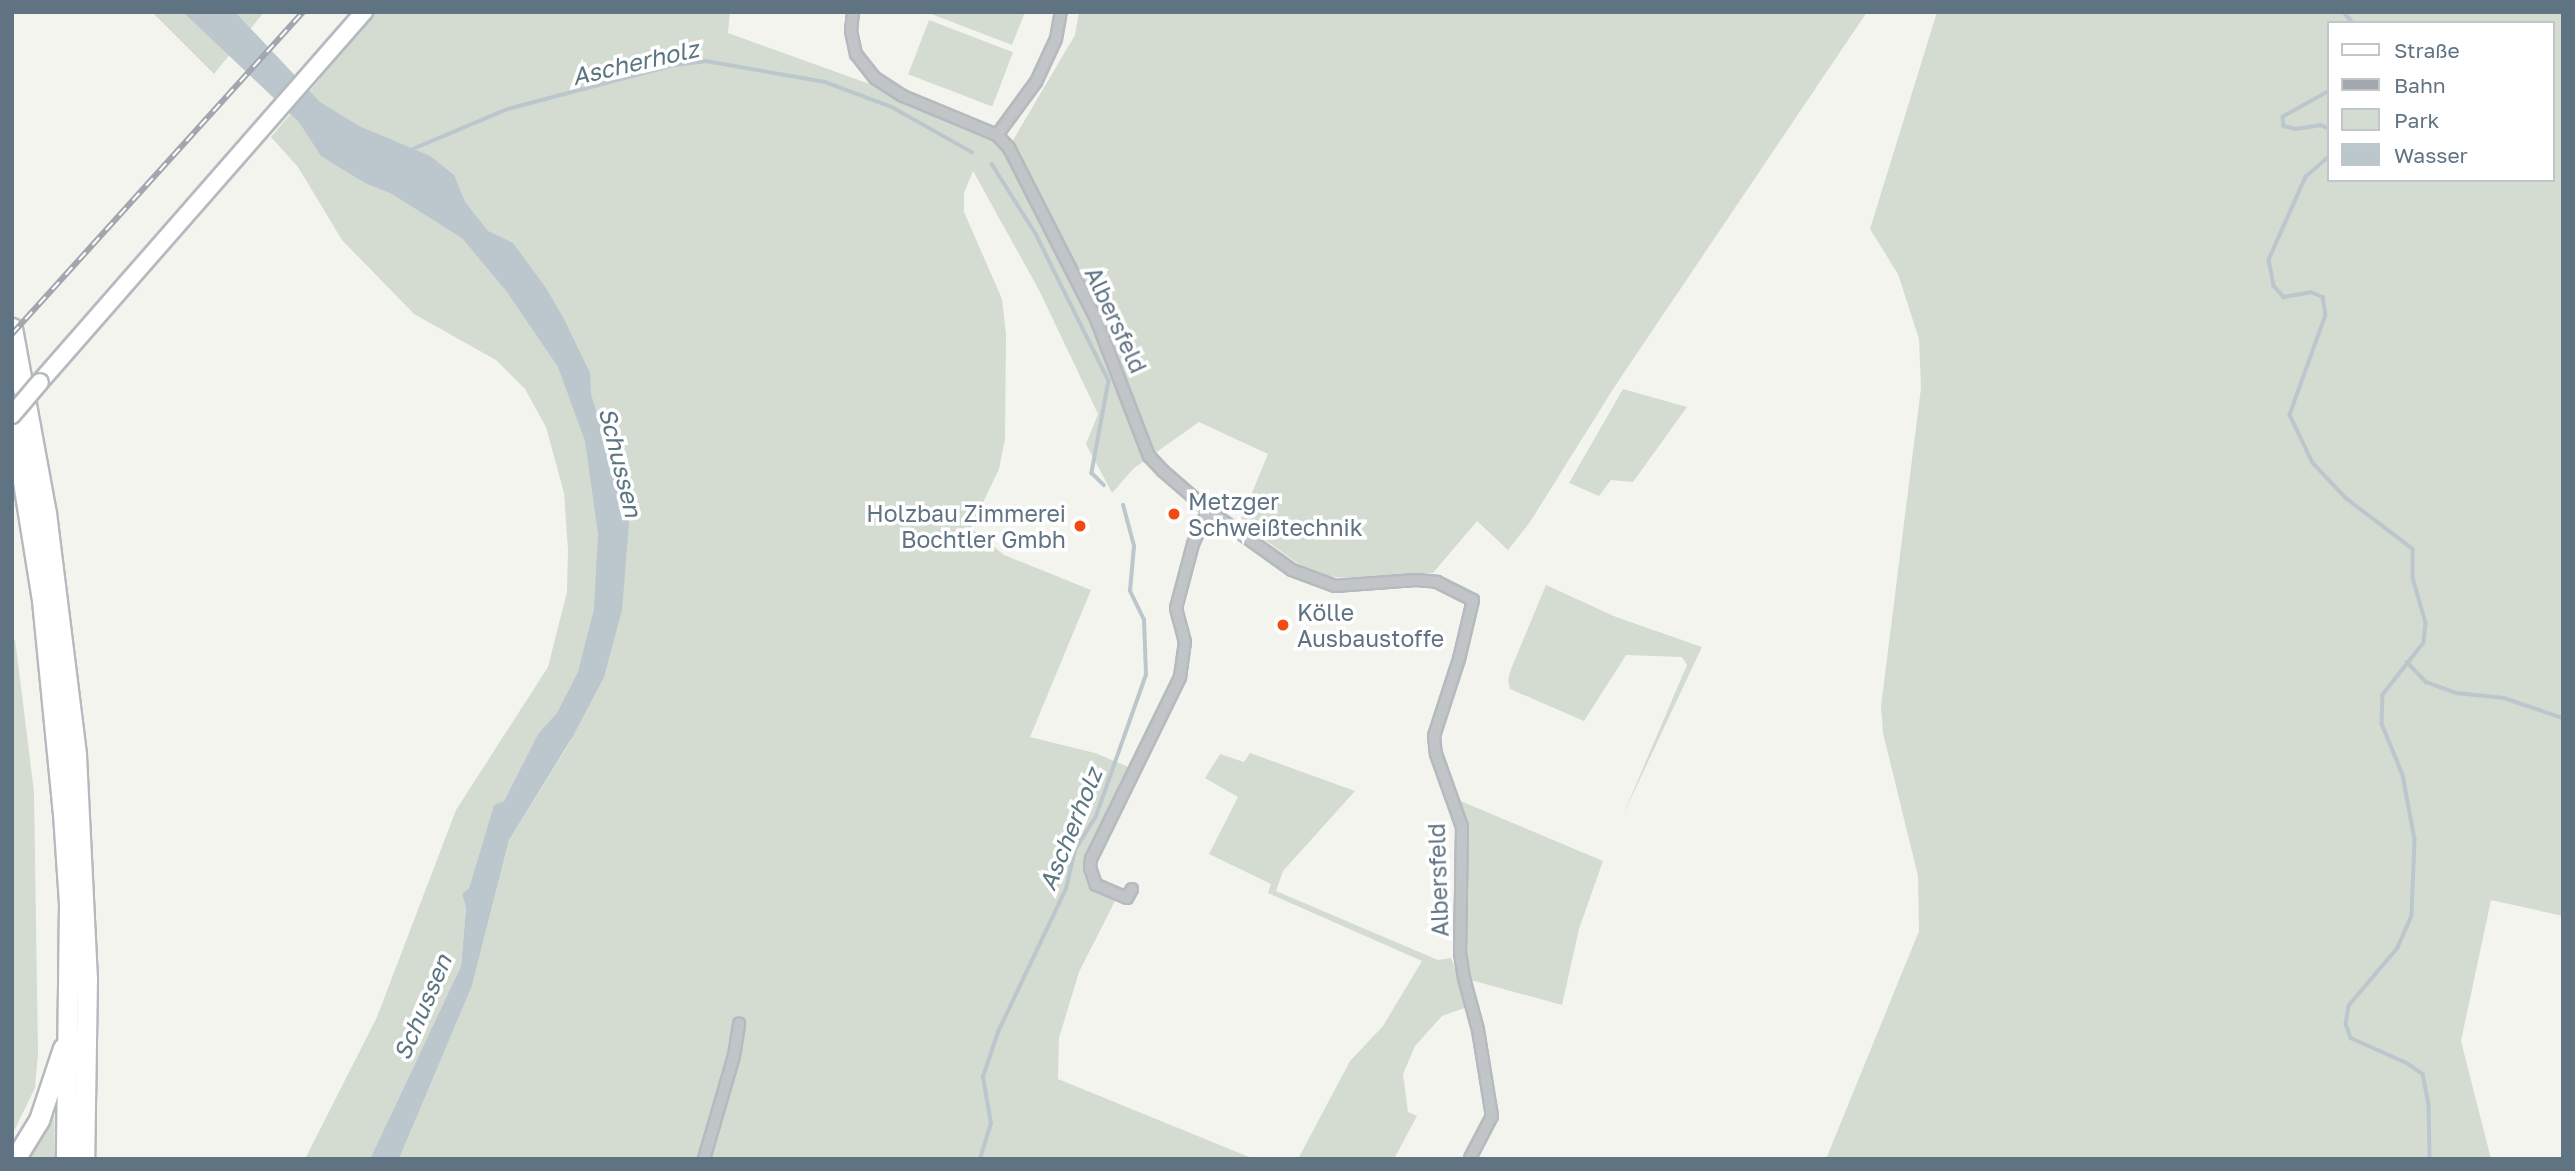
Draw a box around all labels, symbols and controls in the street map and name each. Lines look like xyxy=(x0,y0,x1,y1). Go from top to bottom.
legend xyxy=(2326,21,2554,182)
water label: Ascherholz xyxy=(569,33,701,91)
text: Straße xyxy=(2394,37,2460,63)
text: Bahn xyxy=(2394,72,2446,98)
text: Park xyxy=(2394,107,2439,133)
text: Wasser xyxy=(2394,142,2468,168)
street label: Albersfeld xyxy=(1079,263,1153,377)
water label: Schussen xyxy=(593,404,649,520)
place label: Metzger Schweißtechnik xyxy=(1188,487,1363,541)
place label: Holzbau Zimmerei Bochtler Gmbh xyxy=(866,499,1066,553)
marker: Metzger Schweißtechnik xyxy=(1166,506,1182,522)
marker: Holzbau Zimmerei Bochtler Gmbh xyxy=(1072,518,1088,534)
place label: Kölle Ausbaustoffe xyxy=(1297,598,1444,652)
marker: Kölle Ausbaustoffe xyxy=(1275,617,1291,633)
water label: Ascherholz xyxy=(1032,764,1108,894)
street label: Albersfeld xyxy=(1422,823,1454,937)
water label: Schussen xyxy=(387,950,457,1064)

